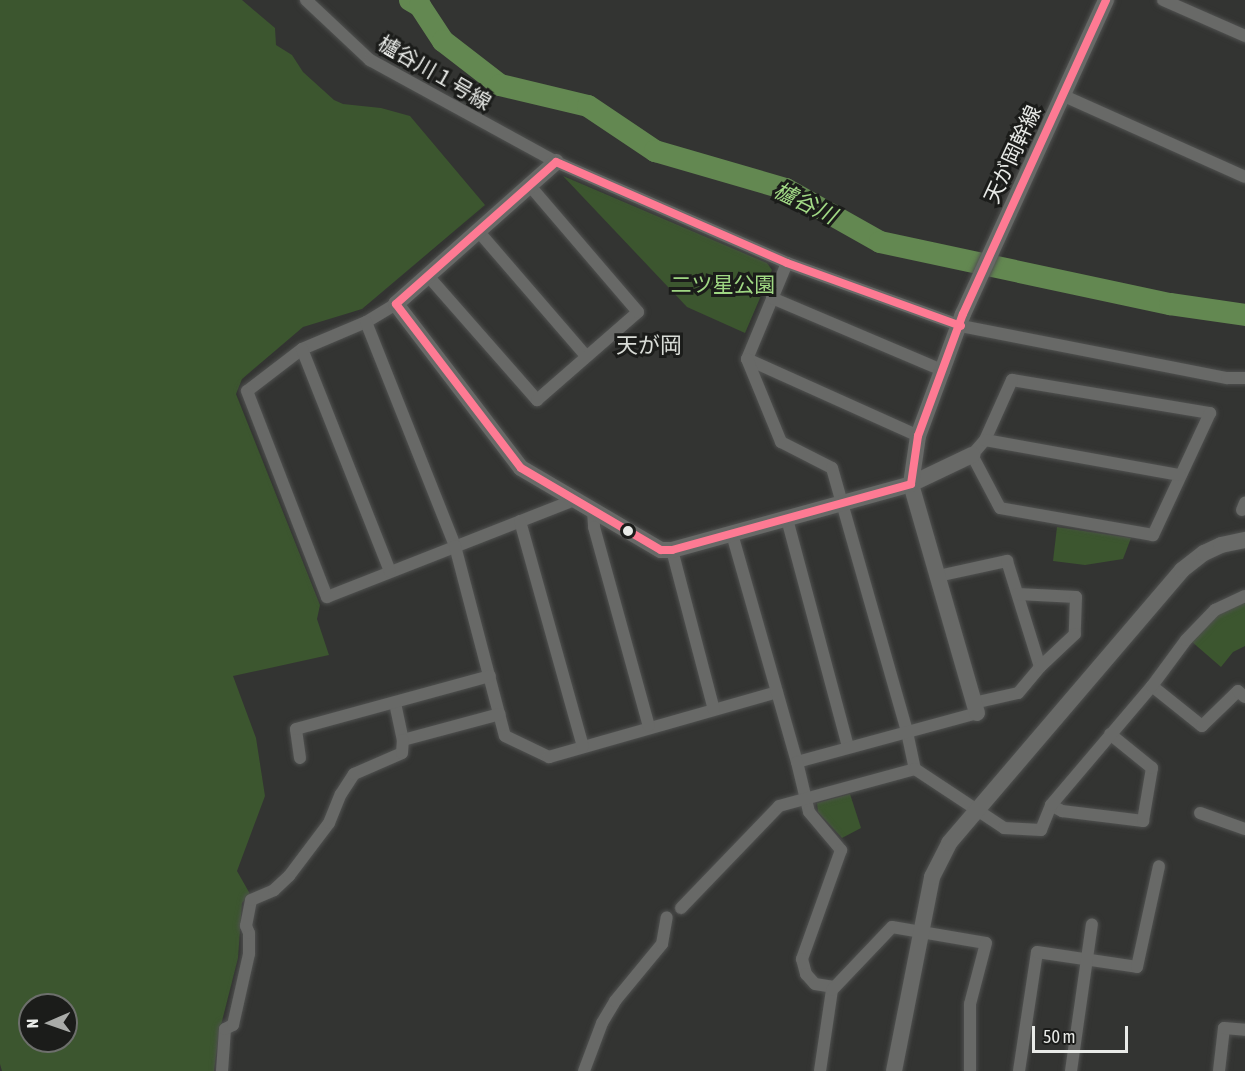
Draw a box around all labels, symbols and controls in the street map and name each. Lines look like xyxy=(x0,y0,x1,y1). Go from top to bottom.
street label: 櫨谷川１号線 xyxy=(374,30,496,114)
street label: 天が岡幹線 xyxy=(978,101,1046,207)
water label: 櫨谷川 xyxy=(770,177,840,229)
park label: 二ツ星公園 xyxy=(671,271,775,297)
district label: 天が岡 xyxy=(616,333,682,359)
unlabelled marker xyxy=(622,525,634,537)
north arrow xyxy=(18,993,78,1053)
scale bar xyxy=(1035,1014,1131,1052)
text: N xyxy=(23,1019,41,1029)
text: 50 m xyxy=(1043,1026,1075,1047)

